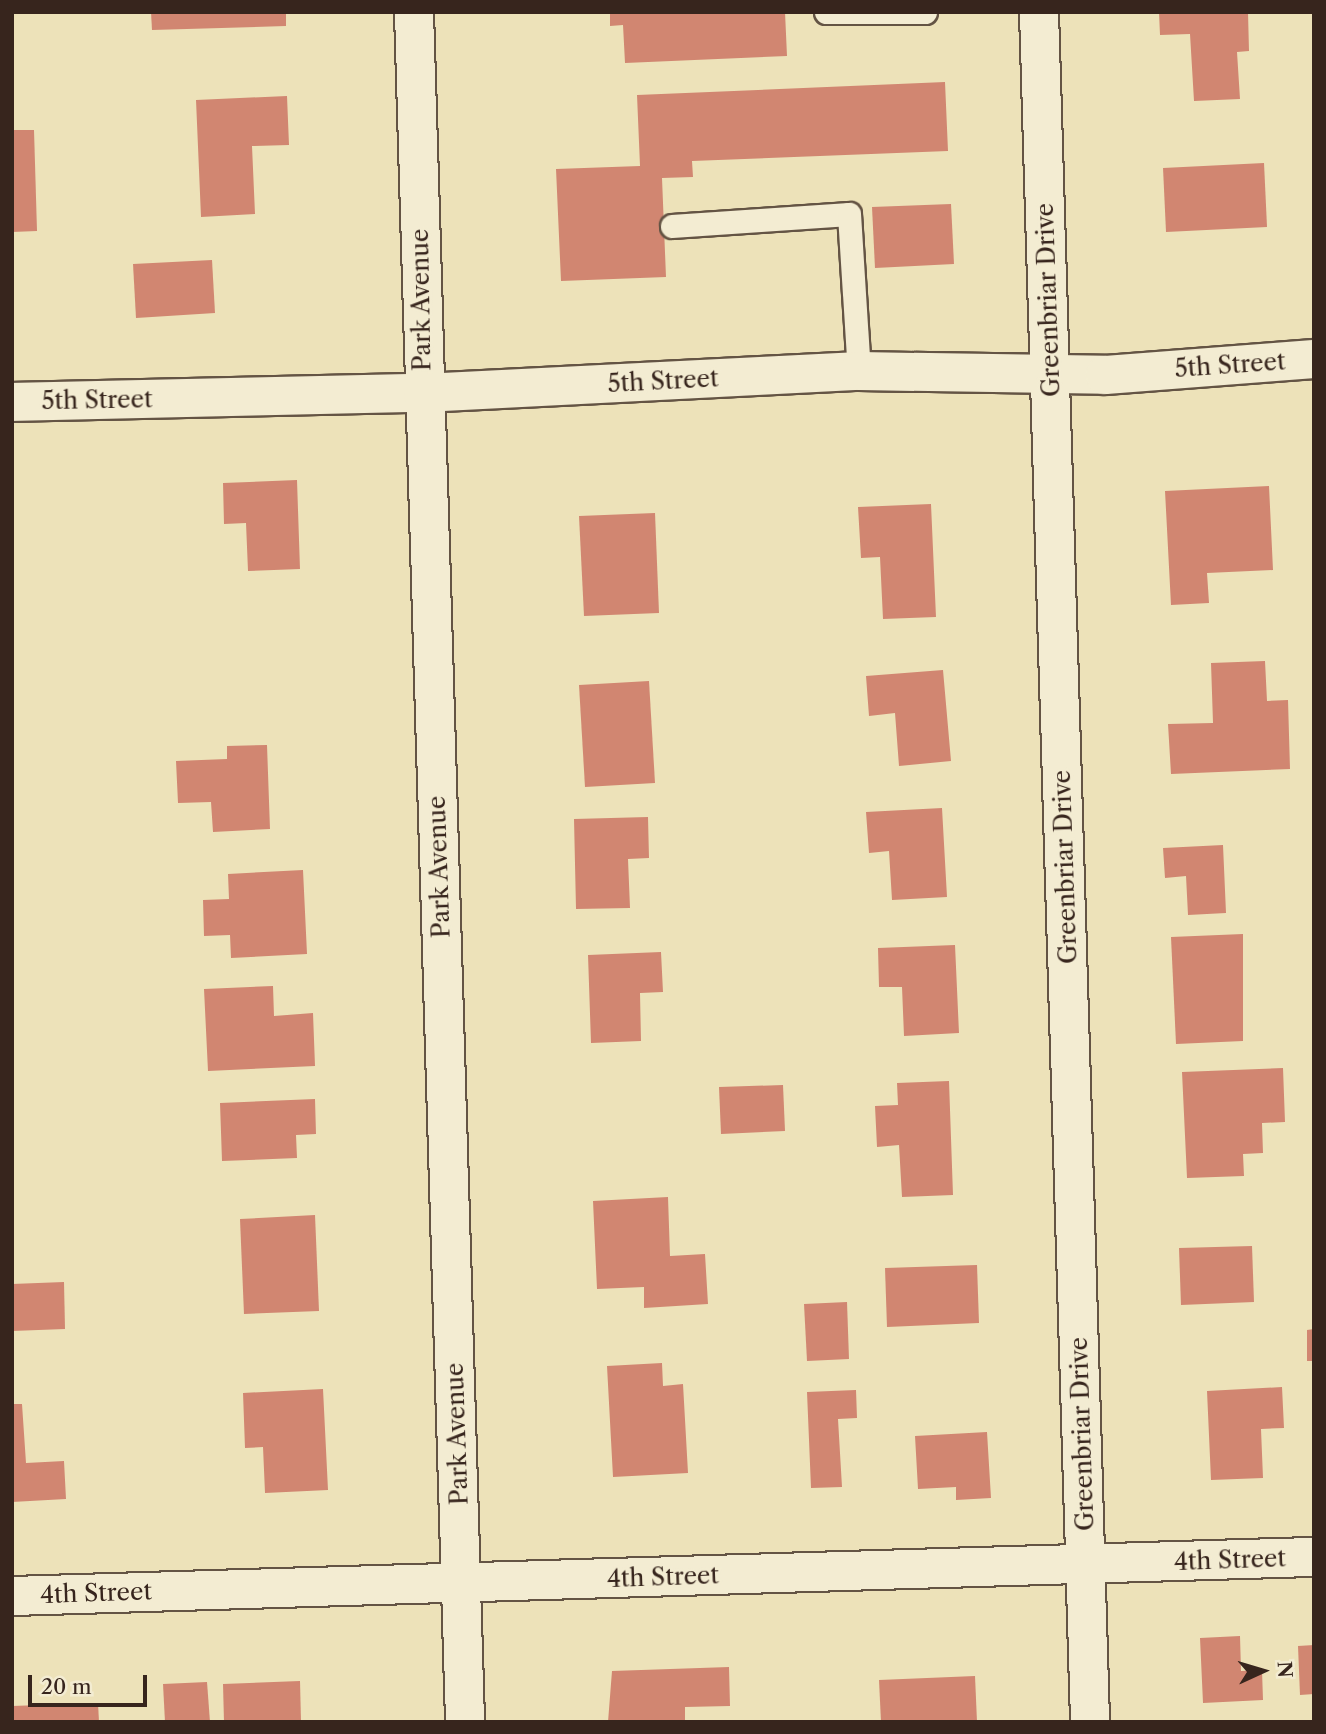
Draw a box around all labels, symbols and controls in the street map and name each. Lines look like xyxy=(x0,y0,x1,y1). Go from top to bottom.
street label: Greenbriar Drive xyxy=(1030,202,1066,398)
street label: Park Avenue xyxy=(405,228,437,372)
street label: 5th Street xyxy=(1174,347,1286,383)
street label: 5th Street xyxy=(607,364,719,398)
street label: 5th Street xyxy=(41,385,153,415)
street label: Greenbriar Drive xyxy=(1047,769,1083,965)
street label: Park Avenue xyxy=(422,795,456,939)
street label: Greenbriar Drive xyxy=(1064,1336,1100,1532)
street label: Park Avenue xyxy=(440,1362,474,1506)
street label: 4th Street xyxy=(1174,1544,1286,1576)
street label: 4th Street xyxy=(607,1561,719,1593)
street label: 4th Street xyxy=(40,1577,152,1609)
north arrow xyxy=(1228,1636,1298,1706)
scale bar xyxy=(32,1660,150,1704)
text: N xyxy=(1272,1660,1296,1679)
text: 20 m xyxy=(41,1674,92,1699)

